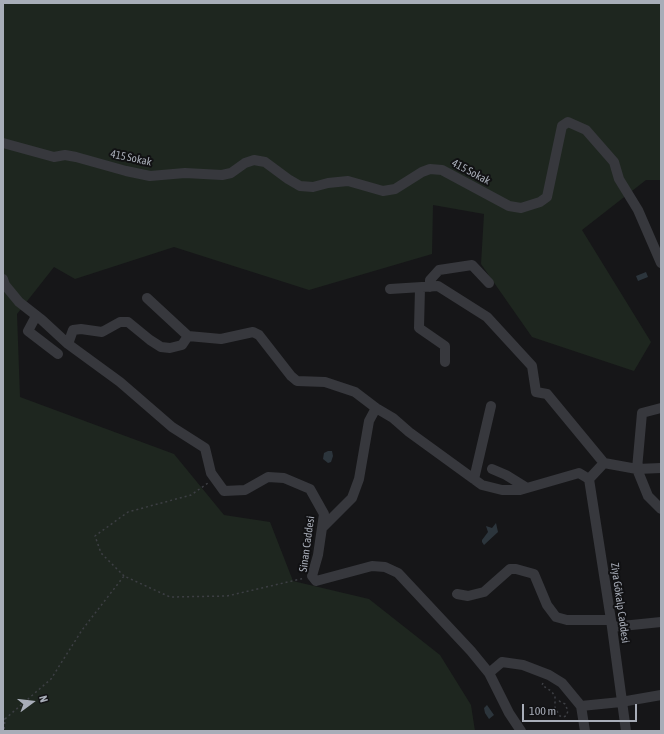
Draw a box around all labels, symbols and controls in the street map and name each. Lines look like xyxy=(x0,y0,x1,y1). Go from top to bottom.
street label: 415 Sokak xyxy=(109,147,153,169)
street label: 415 Sokak xyxy=(450,156,492,188)
street label: Sinan Caddesi xyxy=(297,515,317,573)
street label: Ziya Gökalp Caddesi xyxy=(608,562,632,644)
north arrow xyxy=(12,682,52,722)
text: N xyxy=(37,694,50,704)
scale bar xyxy=(524,696,639,722)
text: 100 m xyxy=(529,704,556,718)

